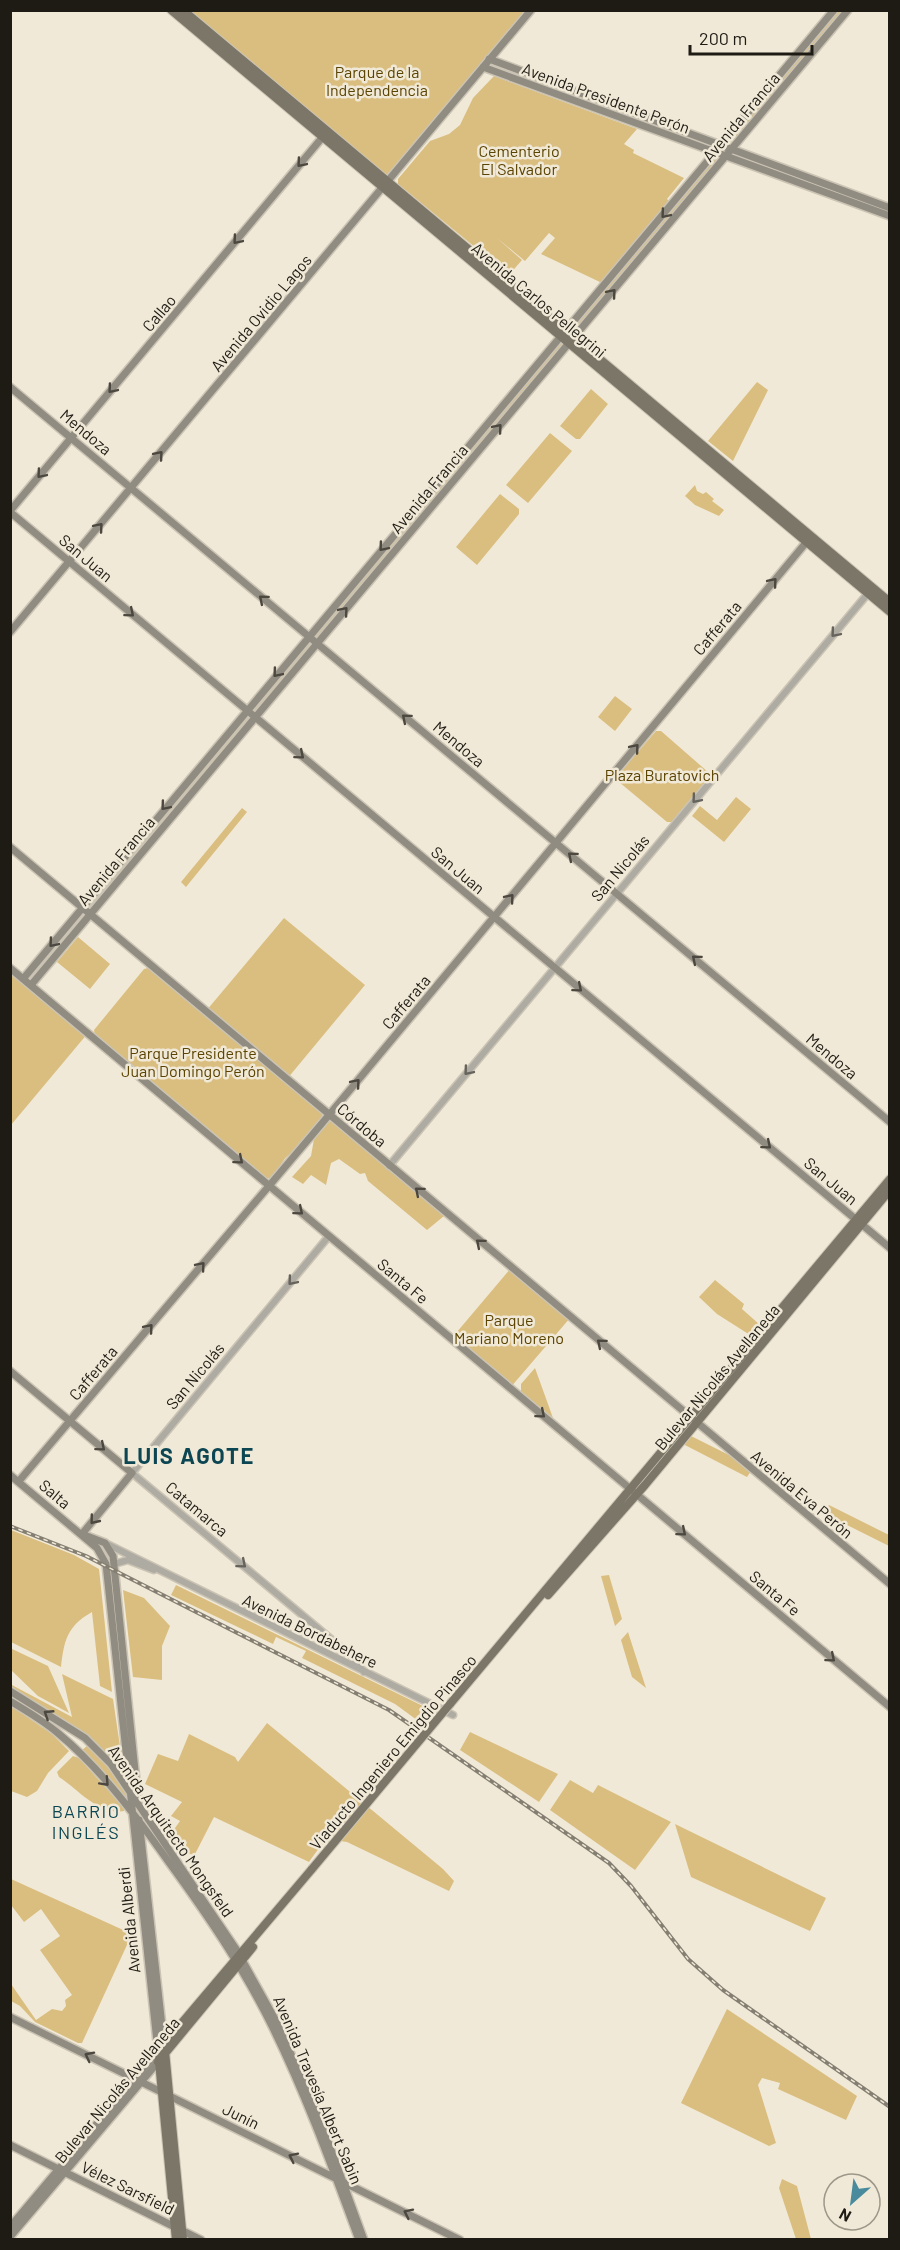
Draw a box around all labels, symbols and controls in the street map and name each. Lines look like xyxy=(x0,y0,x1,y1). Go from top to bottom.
scale bar xyxy=(690,18,812,56)
text: 200 m xyxy=(699,27,747,49)
street label: Avenida Presidente Perón xyxy=(520,58,693,137)
park label: Parque de la Independencia xyxy=(326,62,428,99)
street label: Avenida Francia xyxy=(698,68,783,165)
park label: Cementerio El Salvador xyxy=(478,141,560,178)
one-way arrow xyxy=(297,156,308,167)
one-way arrow xyxy=(662,207,673,218)
one-way arrow xyxy=(234,233,245,244)
street label: Avenida Carlos Pellegrini xyxy=(468,238,610,361)
street label: Avenida Ovidio Lagos xyxy=(206,250,315,375)
one-way arrow xyxy=(604,289,615,300)
street label: Callao xyxy=(138,290,179,335)
one-way arrow xyxy=(109,382,120,393)
street label: Mendoza xyxy=(57,405,116,459)
one-way arrow xyxy=(491,423,502,434)
street label: Avenida Francia xyxy=(386,440,471,537)
one-way arrow xyxy=(152,451,163,462)
one-way arrow xyxy=(37,467,48,478)
one-way arrow xyxy=(92,523,103,534)
street label: San Juan xyxy=(56,530,117,585)
one-way arrow xyxy=(379,540,390,551)
one-way arrow xyxy=(766,578,777,589)
one-way arrow xyxy=(259,595,270,606)
street label: Cafferata xyxy=(689,597,745,659)
one-way arrow xyxy=(123,605,134,616)
one-way arrow xyxy=(337,607,348,618)
one-way arrow xyxy=(831,626,842,637)
one-way arrow xyxy=(274,666,285,677)
one-way arrow xyxy=(402,714,413,725)
street label: Mendoza xyxy=(430,717,489,771)
one-way arrow xyxy=(628,744,639,755)
one-way arrow xyxy=(293,747,304,758)
park label: Plaza Buratovich xyxy=(605,765,719,784)
one-way arrow xyxy=(692,792,703,803)
one-way arrow xyxy=(162,799,173,810)
street label: Avenida Francia xyxy=(73,812,158,909)
street label: San Nicolás xyxy=(586,831,653,905)
street label: San Juan xyxy=(428,842,489,897)
one-way arrow xyxy=(568,852,579,863)
one-way arrow xyxy=(503,894,514,905)
one-way arrow xyxy=(49,936,60,947)
one-way arrow xyxy=(692,955,703,966)
street label: Cafferata xyxy=(378,971,434,1033)
one-way arrow xyxy=(571,980,582,991)
street label: Mendoza xyxy=(803,1029,862,1083)
park label: Parque Presidente Juan Domingo Perón xyxy=(121,1043,265,1080)
one-way arrow xyxy=(464,1064,475,1075)
one-way arrow xyxy=(349,1079,360,1090)
street label: Córdoba xyxy=(334,1099,391,1151)
one-way arrow xyxy=(760,1138,771,1149)
one-way arrow xyxy=(232,1153,243,1164)
street label: San Juan xyxy=(801,1153,862,1208)
one-way arrow xyxy=(415,1188,426,1199)
one-way arrow xyxy=(292,1204,303,1215)
one-way arrow xyxy=(476,1239,487,1250)
street label: Santa Fe xyxy=(374,1254,433,1307)
one-way arrow xyxy=(194,1262,205,1273)
one-way arrow xyxy=(288,1274,299,1285)
street label: Bulevar Nicolás Avellaneda xyxy=(650,1300,783,1453)
park label: Parque Mariano Moreno xyxy=(454,1310,564,1347)
one-way arrow xyxy=(141,1324,152,1335)
street label: San Nicolás xyxy=(161,1339,228,1413)
one-way arrow xyxy=(596,1340,607,1351)
street label: Cafferata xyxy=(65,1342,121,1404)
one-way arrow xyxy=(534,1407,545,1418)
one-way arrow xyxy=(94,1439,105,1450)
district label: LUIS AGOTE xyxy=(123,1442,255,1468)
street label: Avenida Eva Perón xyxy=(748,1445,857,1542)
street label: Salta xyxy=(36,1475,75,1512)
street label: Catamarca xyxy=(162,1477,232,1540)
one-way arrow xyxy=(90,1513,101,1524)
one-way arrow xyxy=(675,1525,686,1536)
one-way arrow xyxy=(235,1557,246,1568)
street label: Santa Fe xyxy=(746,1566,805,1619)
street label: Avenida Bordabehere xyxy=(240,1590,381,1671)
street label: Viaducto Ingeniero Emigdio Pinasco xyxy=(305,1650,480,1853)
one-way arrow xyxy=(824,1651,835,1662)
one-way arrow xyxy=(44,1710,54,1722)
street label: Avenida Arquitecto Mongsfeld xyxy=(105,1741,238,1920)
one-way arrow xyxy=(98,1775,109,1786)
district label: BARRIO INGLÉS xyxy=(52,1800,120,1843)
street label: Avenida Alberdi xyxy=(113,1866,144,1974)
street label: Avenida Travesía Albert Sabin xyxy=(270,1993,367,2187)
street label: Bulevar Nicolás Avellaneda xyxy=(50,2013,183,2166)
one-way arrow xyxy=(85,2052,96,2063)
street label: Junín xyxy=(220,2099,263,2133)
one-way arrow xyxy=(288,2152,299,2164)
street label: Vélez Sarsfield xyxy=(78,2157,178,2218)
north arrow xyxy=(822,2172,882,2232)
text: N xyxy=(836,2205,854,2227)
one-way arrow xyxy=(403,2209,414,2221)

